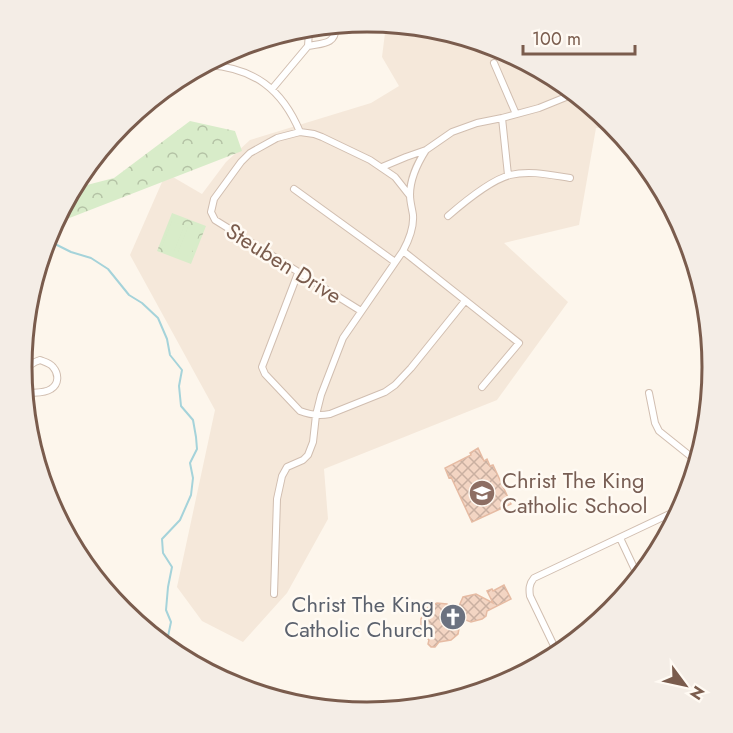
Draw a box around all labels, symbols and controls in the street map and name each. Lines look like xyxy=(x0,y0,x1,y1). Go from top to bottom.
scale bar xyxy=(523,18,636,56)
text: 100 m xyxy=(532,26,581,52)
street label: Steuben Drive xyxy=(220,215,348,311)
place label: Christ The King Catholic School xyxy=(502,464,648,521)
school or university icon: Christ The King Catholic School xyxy=(467,478,497,508)
place label: Christ The King Catholic Church xyxy=(284,588,434,645)
church icon: Christ The King Catholic Church xyxy=(438,602,468,632)
north arrow xyxy=(655,655,715,715)
text: N xyxy=(684,681,710,704)

